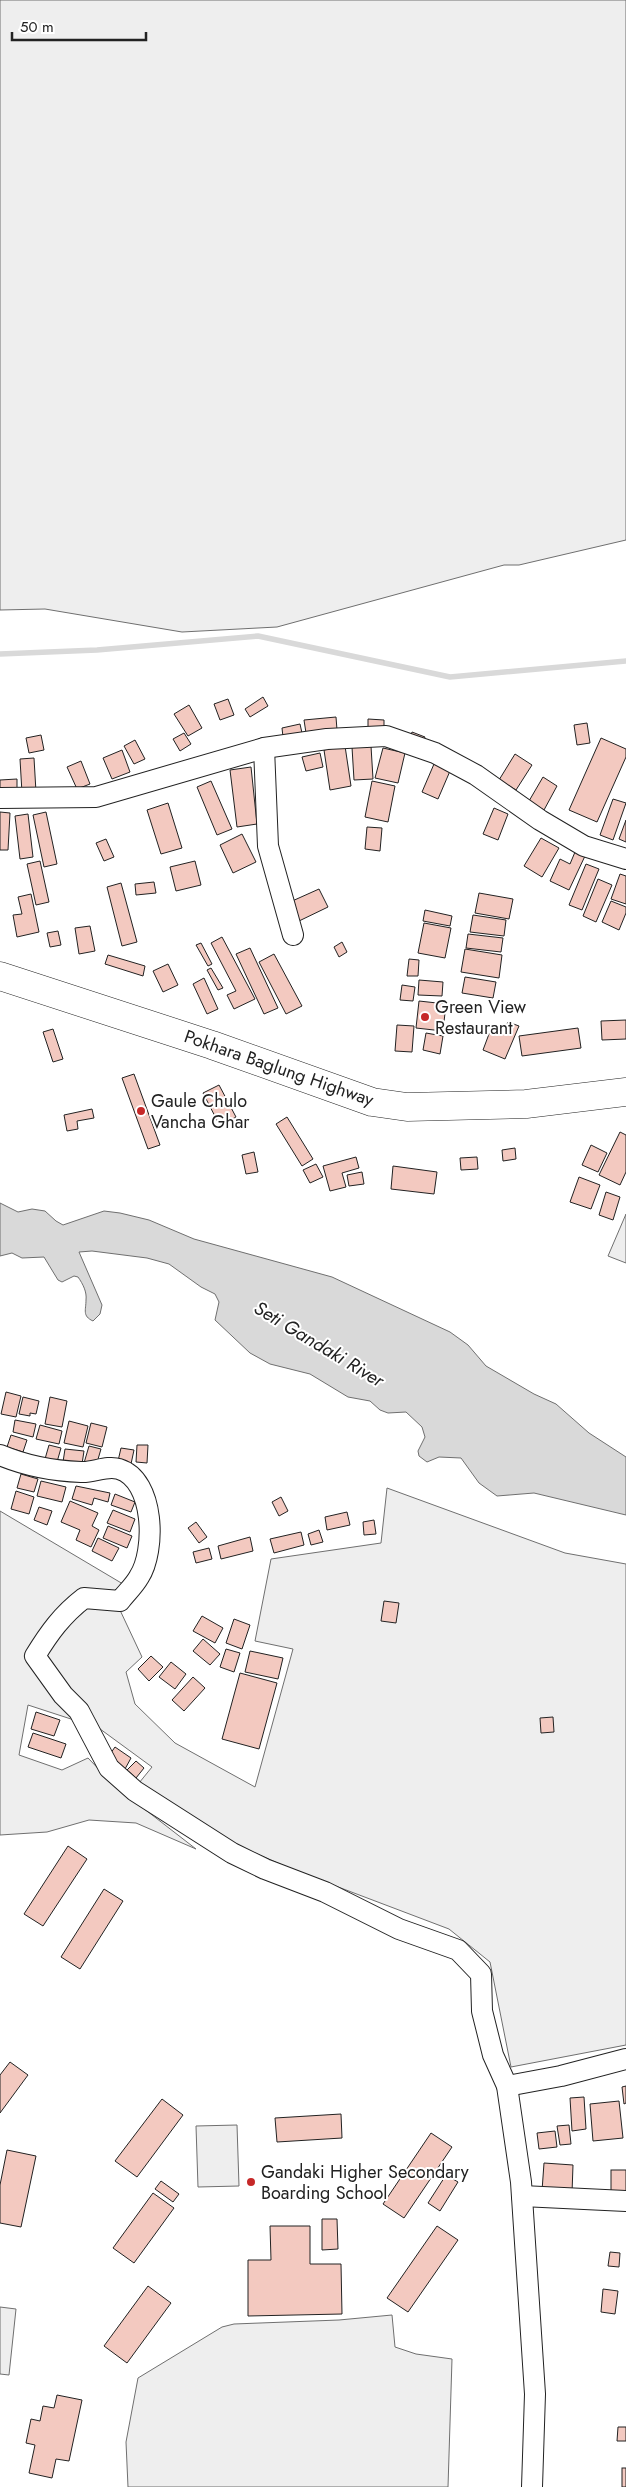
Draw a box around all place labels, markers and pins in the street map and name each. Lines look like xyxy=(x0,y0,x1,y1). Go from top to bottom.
place label: Green View Restaurant xyxy=(435,994,527,1041)
marker: Green View Restaurant xyxy=(419,1011,431,1023)
place label: Gaule Chulo Vancha Ghar xyxy=(151,1088,250,1135)
marker: Gaule Chulo Vancha Ghar xyxy=(135,1105,147,1117)
place label: Gandaki Higher Secondary Boarding School xyxy=(261,2159,469,2206)
marker: Gandaki Higher Secondary Boarding School xyxy=(245,2176,257,2188)

